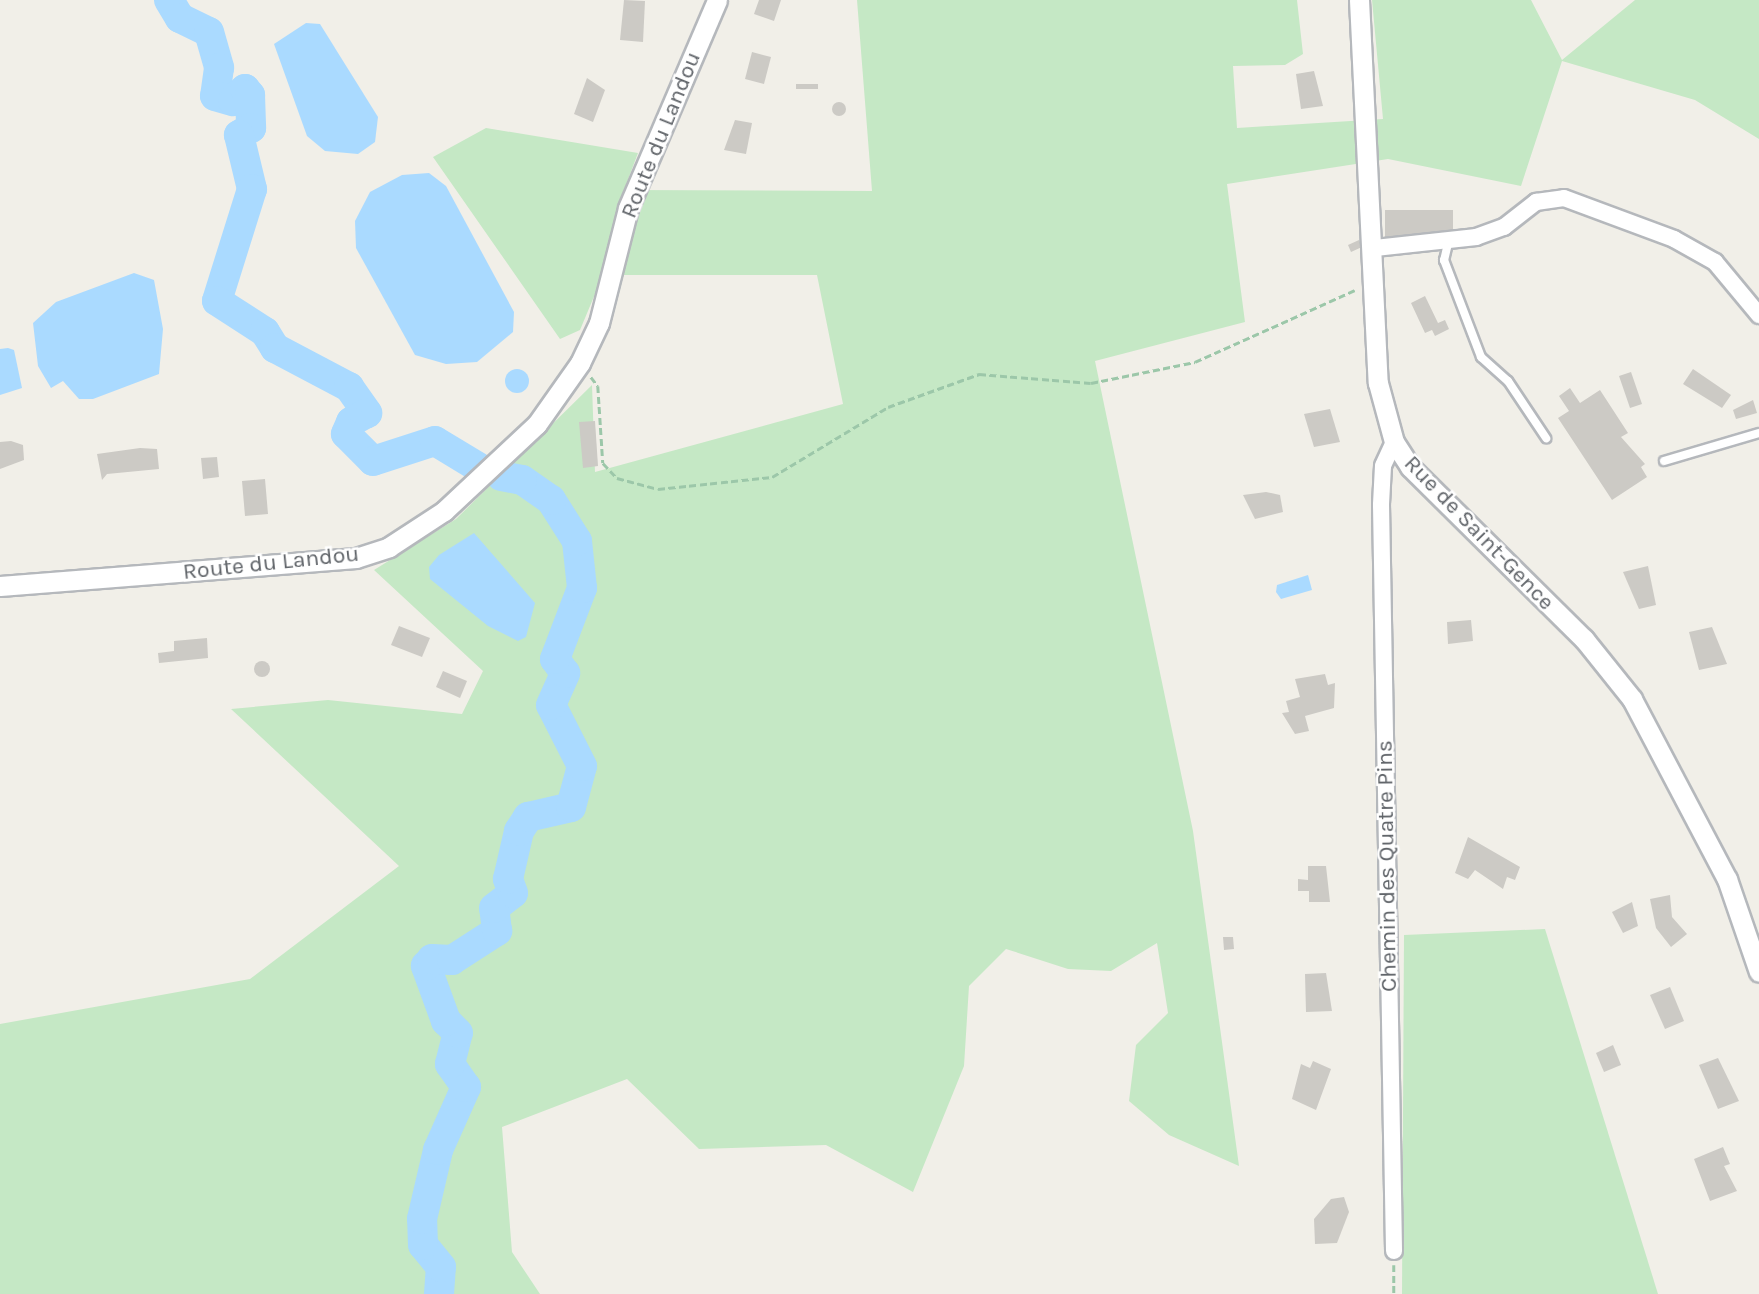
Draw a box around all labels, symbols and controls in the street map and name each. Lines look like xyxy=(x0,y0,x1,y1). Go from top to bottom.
street label: Route du Landou xyxy=(615,48,707,222)
street label: Rue de Saint-Gence xyxy=(1398,450,1560,616)
street label: Route du Landou xyxy=(182,540,360,586)
street label: Chemin des Quatre Pins xyxy=(1371,740,1403,992)

